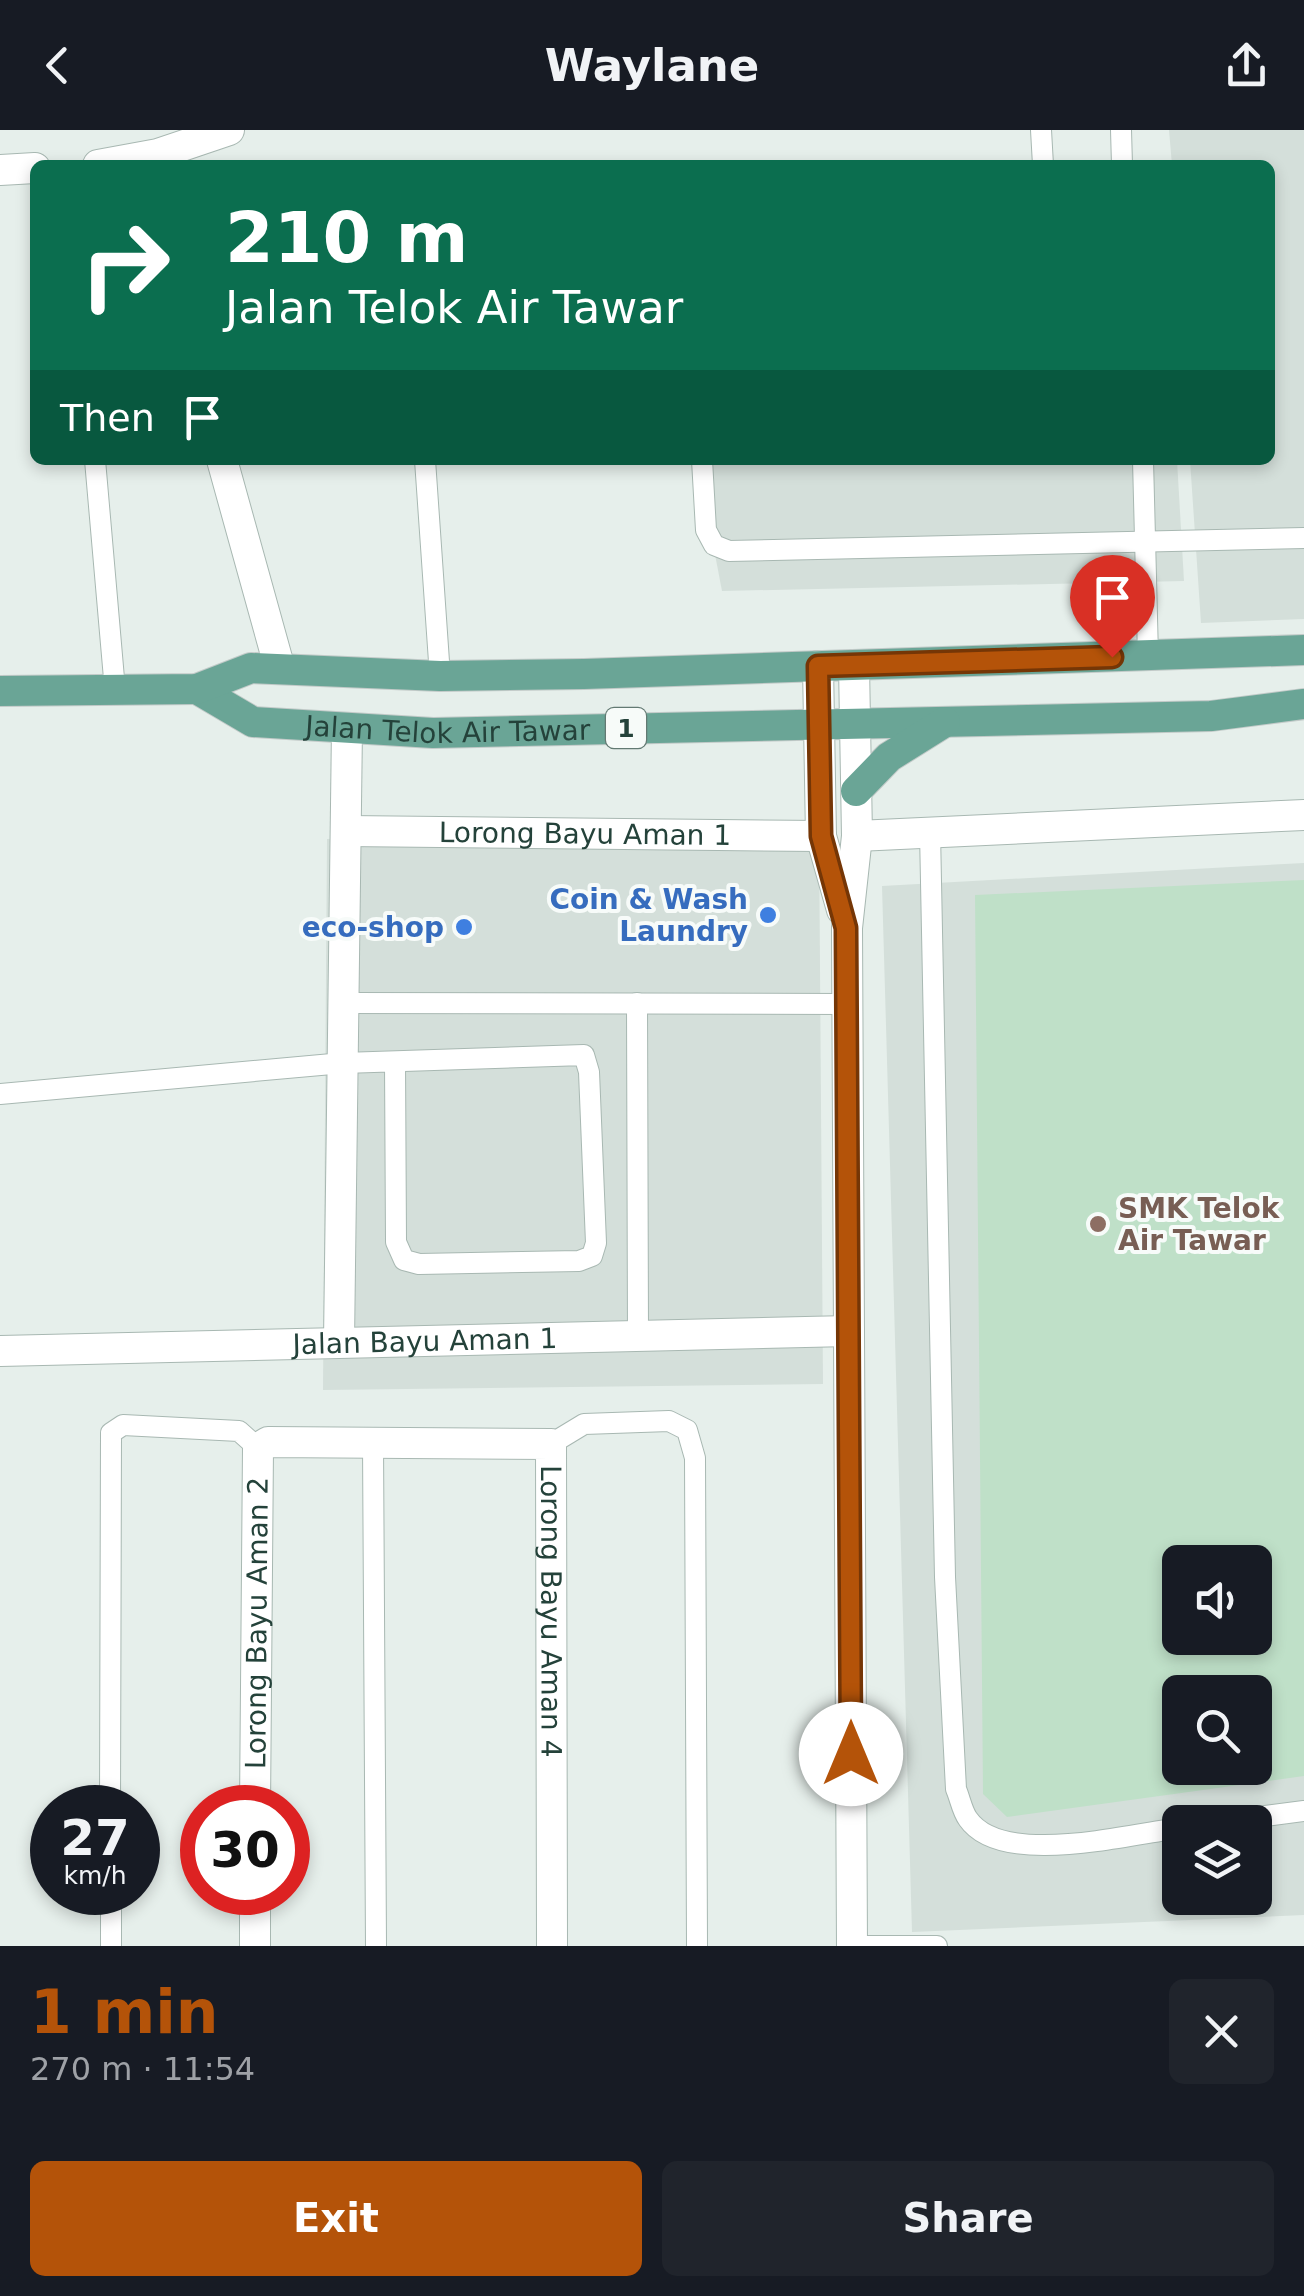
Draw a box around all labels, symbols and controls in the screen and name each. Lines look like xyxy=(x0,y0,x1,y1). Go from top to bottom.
icon: back xyxy=(30,38,85,93)
icon: share xyxy=(1219,38,1274,93)
text: Waylane xyxy=(545,39,759,92)
text: 210 m xyxy=(225,197,468,279)
icon: right xyxy=(60,200,190,330)
text: Jalan Telok Air Tawar xyxy=(225,281,683,334)
icon: arrive xyxy=(175,390,230,445)
text: Then xyxy=(60,396,155,440)
pin xyxy=(1070,555,1155,658)
icon: arrive xyxy=(1085,570,1140,625)
road number: 1 xyxy=(606,708,646,748)
street label: Jalan Telok Air Tawar xyxy=(302,709,591,750)
street label: Lorong Bayu Aman 1 xyxy=(439,816,731,852)
place label: Coin & Wash Laundry xyxy=(549,883,748,948)
marker: Coin & Wash Laundry xyxy=(757,904,779,926)
place label: eco-shop xyxy=(302,911,444,944)
marker: eco-shop xyxy=(453,916,475,938)
place label: SMK Telok Air Tawar xyxy=(1118,1192,1281,1257)
marker: SMK Telok Air Tawar xyxy=(1087,1213,1109,1235)
street label: Jalan Bayu Aman 1 xyxy=(290,1322,558,1361)
street label: Lorong Bayu Aman 4 xyxy=(534,1465,568,1758)
street label: Lorong Bayu Aman 2 xyxy=(239,1477,275,1769)
map controls xyxy=(1162,1545,1272,1915)
button: sound xyxy=(1162,1545,1272,1655)
button: search xyxy=(1162,1675,1272,1785)
position arrow xyxy=(799,1702,903,1806)
speed limit sign: 30 xyxy=(180,1785,310,1915)
button: layers xyxy=(1162,1805,1272,1915)
text: 27 xyxy=(60,1809,130,1867)
text: km/h xyxy=(63,1861,127,1890)
text: 1 min xyxy=(30,1977,218,2047)
button: close xyxy=(1169,1979,1274,2084)
text: 270 m · 11:54 xyxy=(30,2050,255,2088)
button: Exit xyxy=(30,2161,642,2276)
button: Share xyxy=(662,2161,1274,2276)

